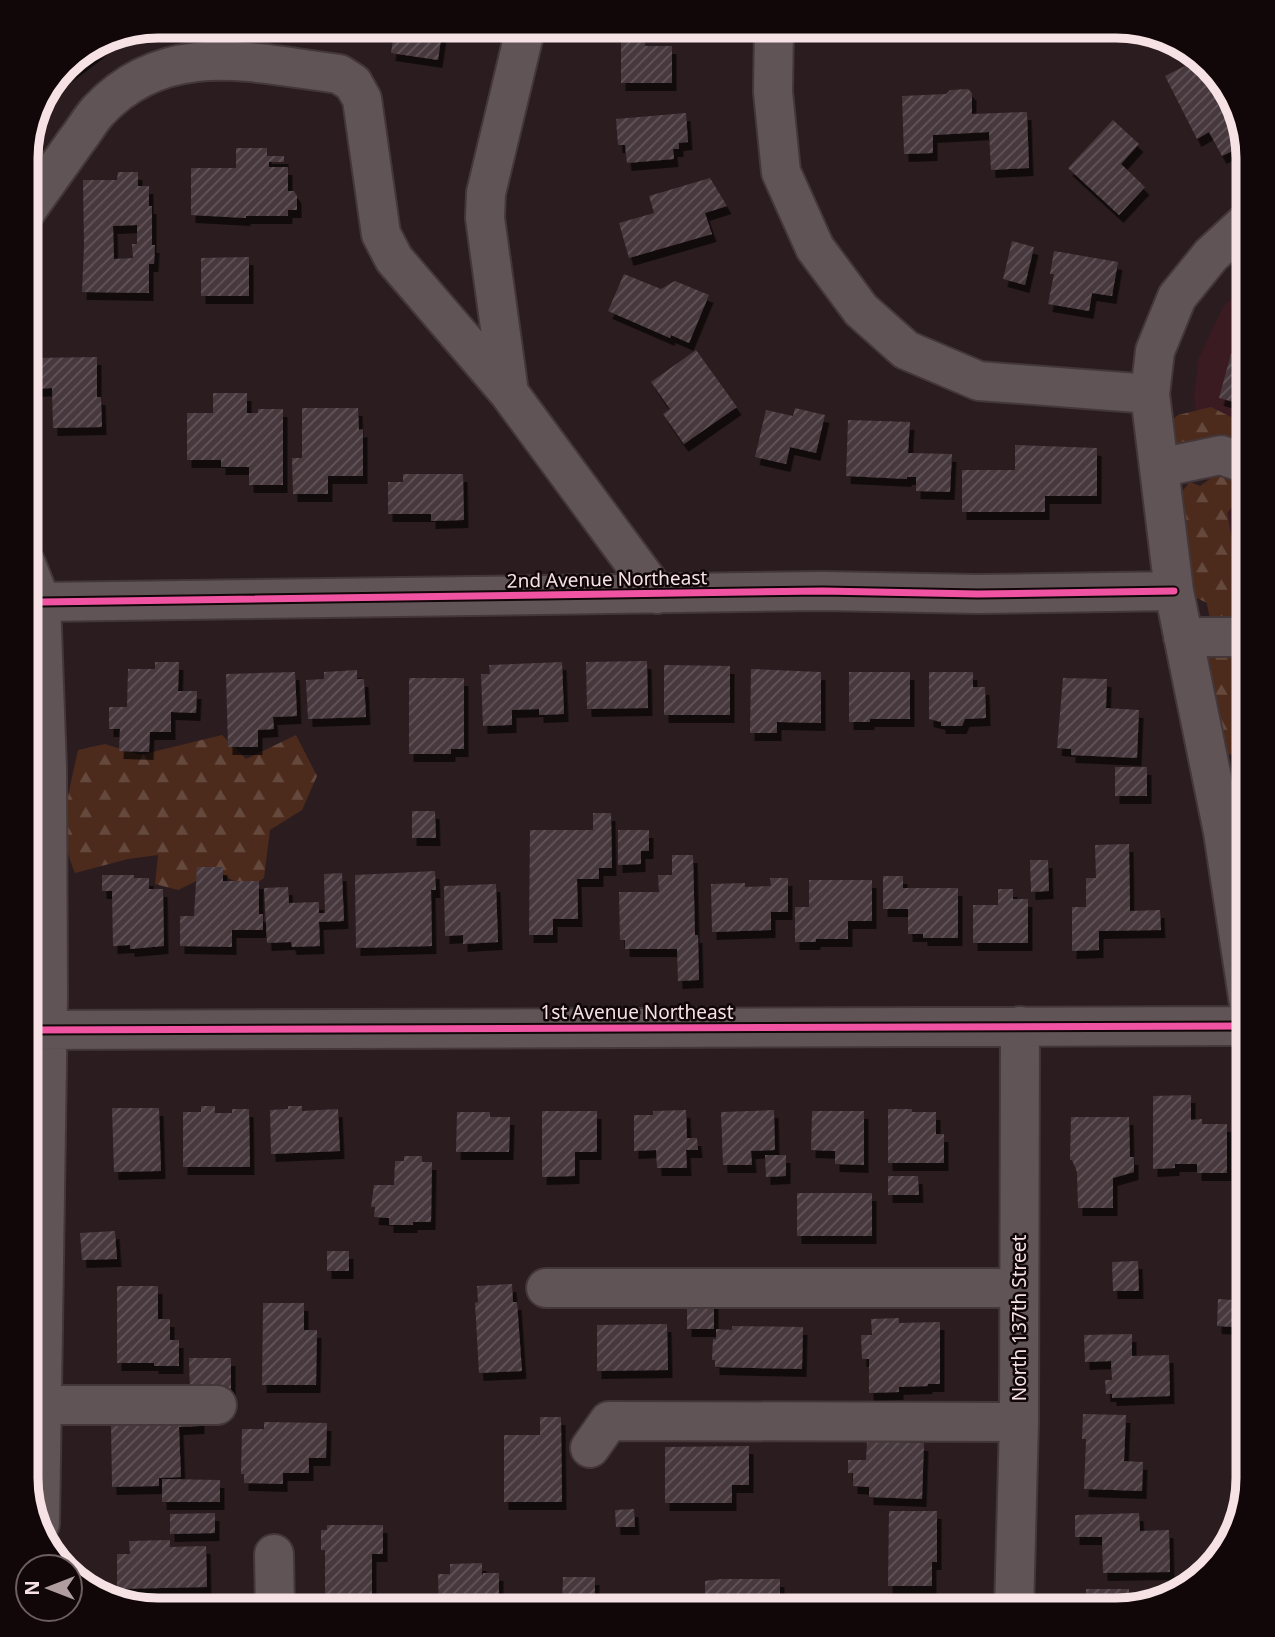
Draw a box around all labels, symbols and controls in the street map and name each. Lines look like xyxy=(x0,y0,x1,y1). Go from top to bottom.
street label: 2nd Avenue Northeast xyxy=(506,564,708,594)
street label: 1st Avenue Northeast xyxy=(540,999,734,1025)
street label: North 137th Street xyxy=(1006,1235,1032,1401)
north arrow xyxy=(14,1553,84,1623)
text: N xyxy=(19,1580,45,1596)

